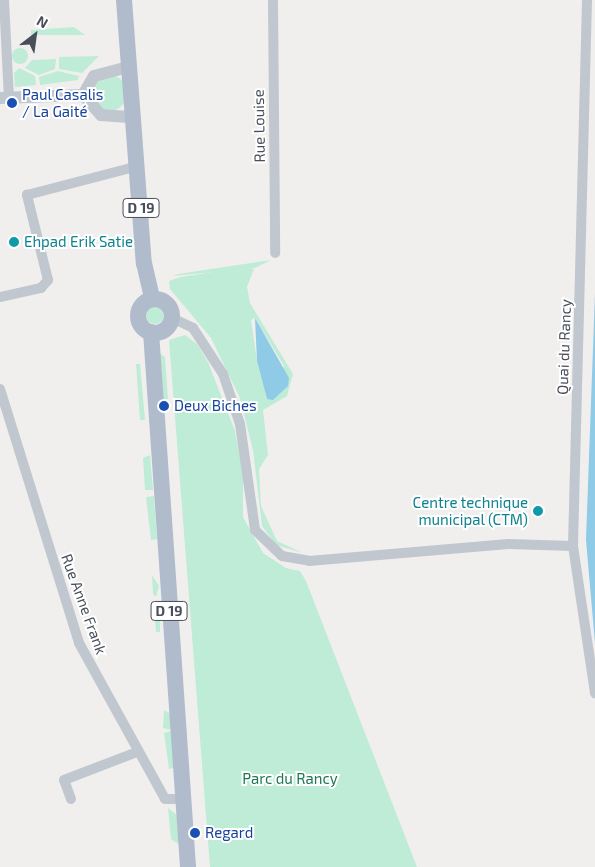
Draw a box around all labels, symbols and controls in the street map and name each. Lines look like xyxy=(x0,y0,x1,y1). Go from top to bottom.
north arrow xyxy=(10,10,60,60)
text: N xyxy=(34,12,51,31)
place label: Paul Casalis / La Gaité xyxy=(22,85,104,120)
street label: Rue Louise xyxy=(249,89,269,163)
marker: Paul Casalis / La Gaité xyxy=(6,97,18,109)
road number: D 19 xyxy=(122,197,160,220)
place label: Ehpad Erik Satie xyxy=(24,233,133,251)
marker: Ehpad Erik Satie xyxy=(8,236,20,248)
street label: Quai du Rancy xyxy=(553,299,575,395)
place label: Deux Biches xyxy=(174,397,257,415)
marker: Deux Biches xyxy=(158,400,170,412)
place label: Centre technique municipal (CTM) xyxy=(412,493,528,528)
marker: Centre technique municipal (CTM) xyxy=(532,505,544,517)
street label: Rue Anne Frank xyxy=(57,551,111,657)
road number: D 19 xyxy=(150,600,188,622)
park label: Parc du Rancy xyxy=(242,770,338,788)
place label: Regard xyxy=(205,824,253,842)
marker: Regard xyxy=(189,827,201,839)

